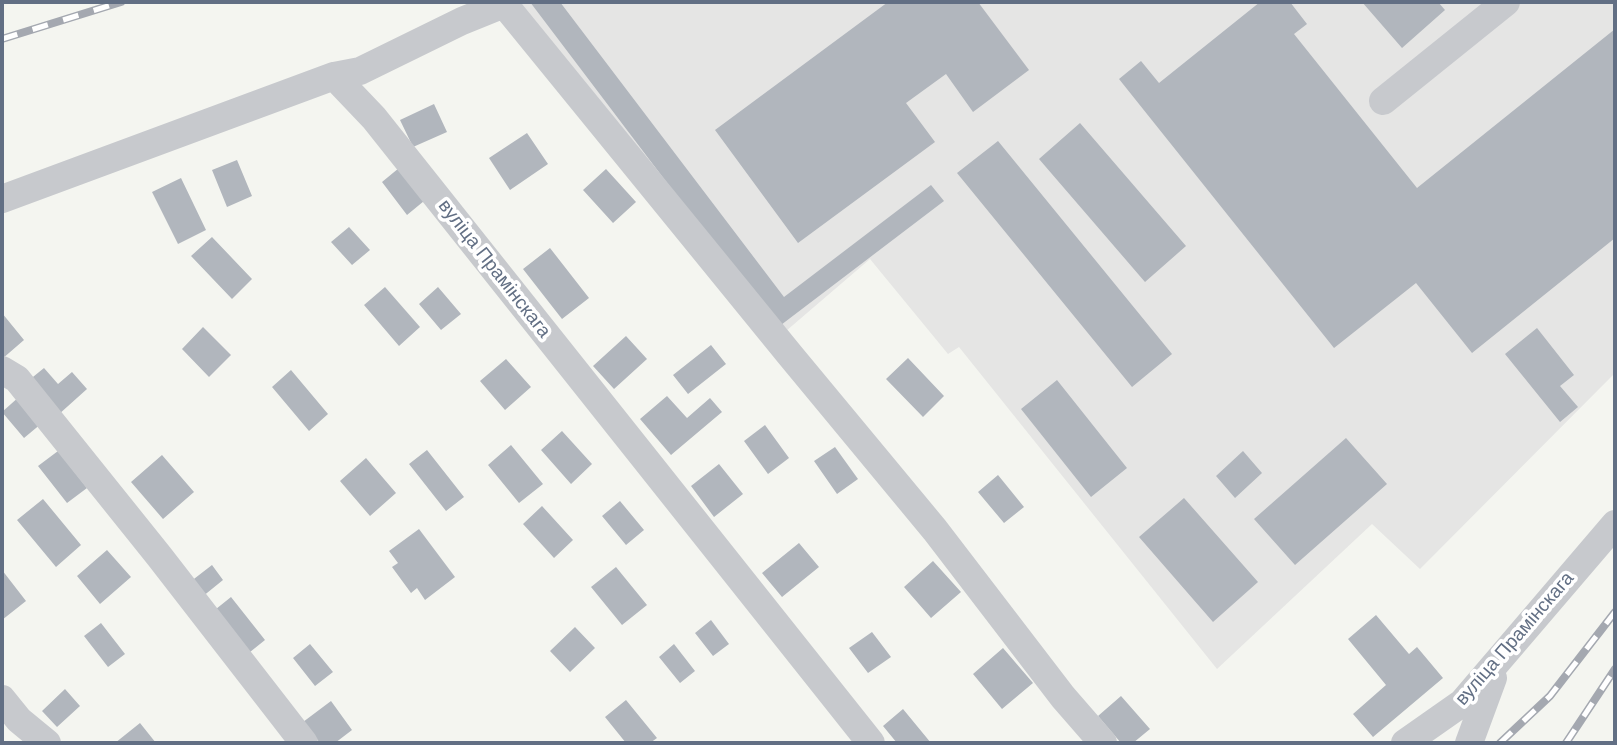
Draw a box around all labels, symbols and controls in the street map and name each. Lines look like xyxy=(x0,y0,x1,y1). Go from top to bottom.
street label: вуліца Прамінскага xyxy=(433,195,555,343)
street label: вуліца Прамінскага xyxy=(1451,568,1579,710)

